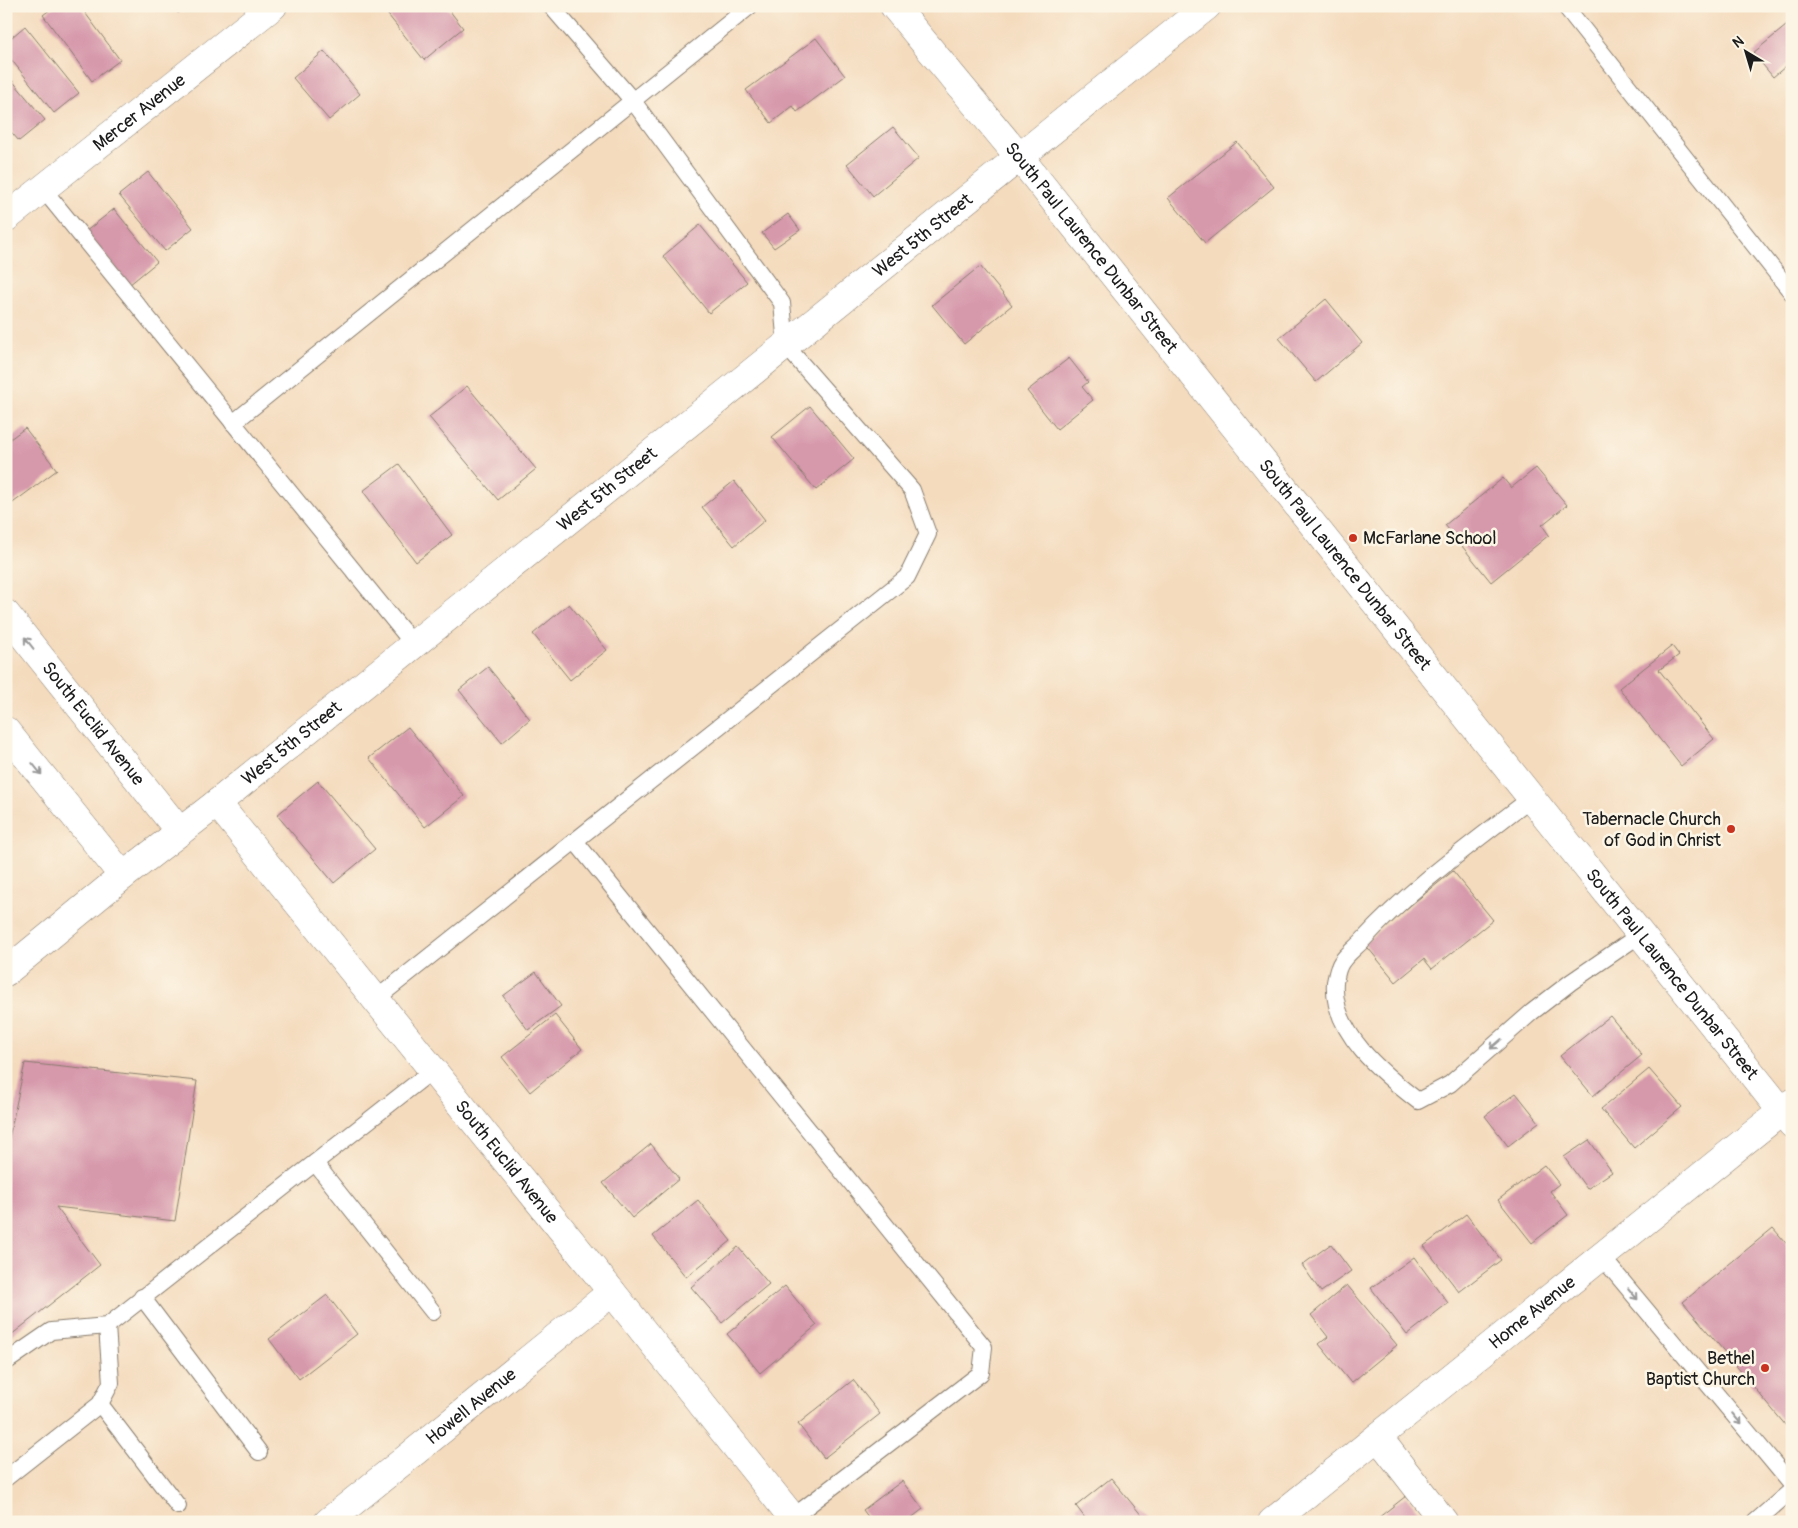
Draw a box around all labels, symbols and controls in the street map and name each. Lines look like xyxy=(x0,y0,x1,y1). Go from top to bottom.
north arrow xyxy=(1720,28,1770,78)
text: N xyxy=(1729,33,1747,52)
street label: Mercer Avenue xyxy=(88,68,190,156)
street label: South Paul Laurence Dunbar Street xyxy=(1000,137,1183,358)
street label: West 5th Street xyxy=(868,187,978,282)
street label: West 5th Street xyxy=(552,441,662,536)
street label: South Paul Laurence Dunbar Street xyxy=(1254,454,1437,676)
place label: McFarlane School xyxy=(1363,527,1496,550)
marker: McFarlane School xyxy=(1347,532,1359,544)
one-way arrow xyxy=(24,637,35,650)
street label: South Euclid Avenue xyxy=(37,657,150,790)
street label: West 5th Street xyxy=(237,695,347,790)
one-way arrow xyxy=(31,762,42,775)
place label: Tabernacle Church of God in Christ xyxy=(1582,808,1722,852)
marker: Tabernacle Church of God in Christ xyxy=(1725,823,1737,835)
street label: South Paul Laurence Dunbar Street xyxy=(1581,864,1764,1085)
one-way arrow xyxy=(1489,1038,1502,1050)
street label: South Euclid Avenue xyxy=(450,1095,563,1228)
street label: Home Avenue xyxy=(1484,1271,1580,1354)
one-way arrow xyxy=(1627,1287,1638,1300)
place label: Bethel Baptist Church xyxy=(1646,1347,1755,1391)
marker: Bethel Baptist Church xyxy=(1759,1362,1771,1374)
street label: Howell Avenue xyxy=(421,1363,521,1450)
one-way arrow xyxy=(1731,1412,1742,1425)

